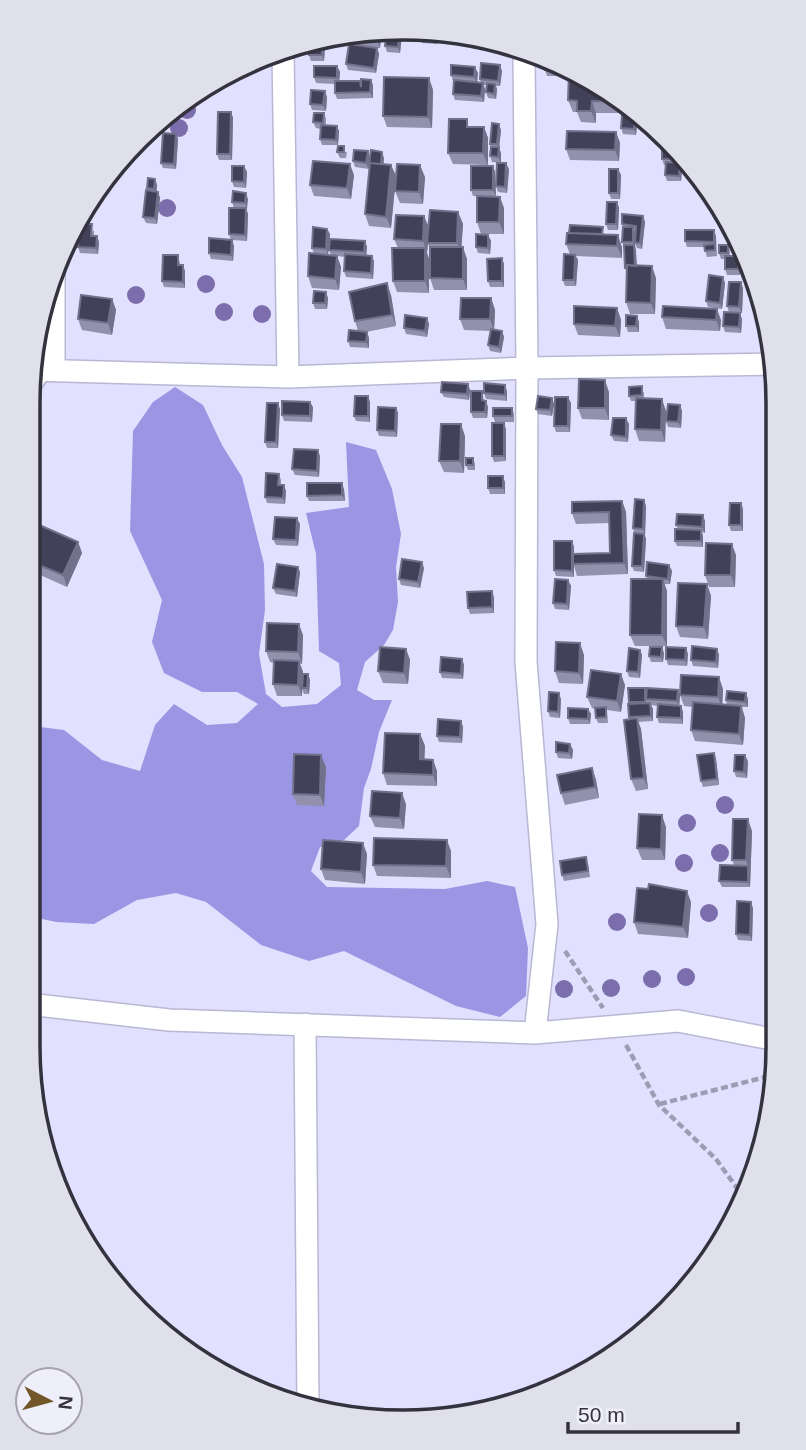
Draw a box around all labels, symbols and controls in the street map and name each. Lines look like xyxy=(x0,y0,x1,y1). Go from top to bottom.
north arrow xyxy=(14,1366,84,1436)
scale bar xyxy=(568,1390,738,1434)
text: N xyxy=(54,1395,77,1411)
text: 50 m xyxy=(578,1403,625,1426)

